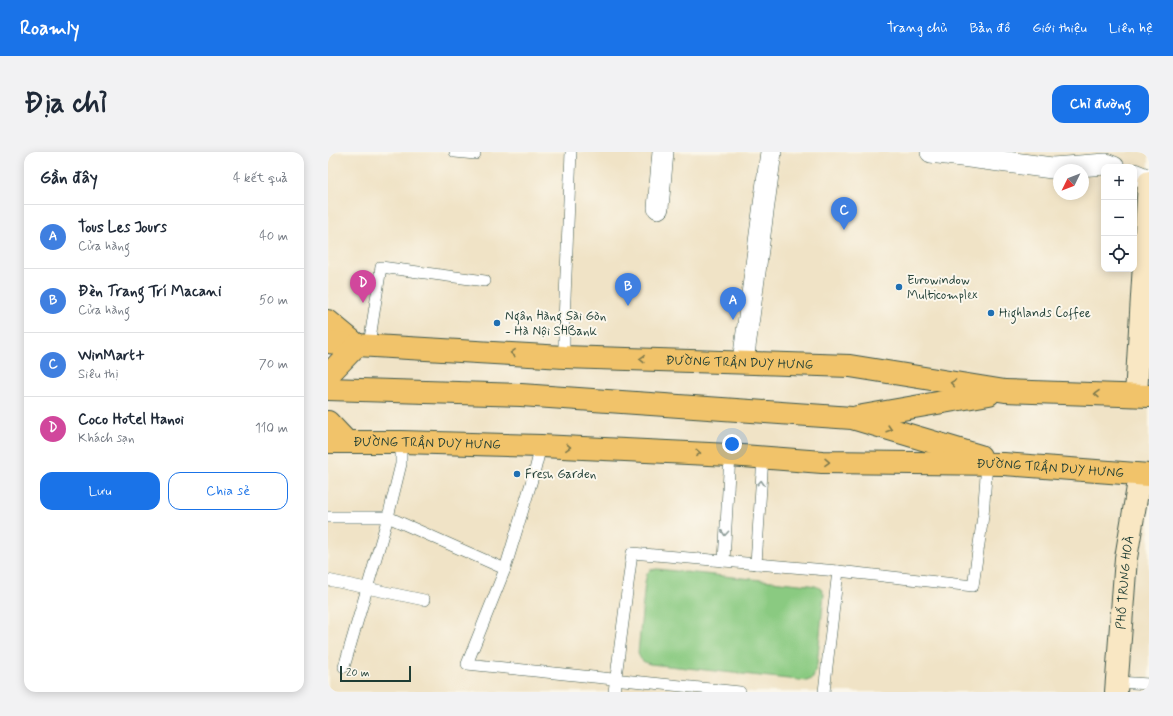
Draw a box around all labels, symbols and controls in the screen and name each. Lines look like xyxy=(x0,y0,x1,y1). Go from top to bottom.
text: Roamly xyxy=(20,16,79,41)
text: Trang chủ xyxy=(887,19,947,37)
text: Bản đồ xyxy=(969,19,1010,37)
text: Giới thiệu xyxy=(1032,19,1087,37)
text: Liên hệ xyxy=(1109,19,1153,37)
button: Chỉ đường xyxy=(1052,85,1149,123)
text: Địa chỉ xyxy=(24,86,107,123)
north arrow xyxy=(1053,164,1089,200)
map controls xyxy=(1101,164,1137,272)
button: + xyxy=(1101,164,1137,200)
text: Gần đây xyxy=(40,167,98,189)
text: 4 kết quả xyxy=(233,170,288,187)
pin: C xyxy=(831,197,857,230)
button: − xyxy=(1101,200,1137,236)
text: Tous Les Jours xyxy=(78,218,167,238)
text: A xyxy=(49,228,57,245)
text: 40 m xyxy=(259,228,288,245)
button: locate xyxy=(1101,236,1137,272)
text: Cửa hàng xyxy=(78,238,130,255)
pin: D xyxy=(350,270,376,303)
place label: Eurowindow Multicomplex xyxy=(907,272,978,304)
pin: B xyxy=(615,273,641,306)
text: Đèn Trang Trí Macani xyxy=(78,282,221,302)
marker: Eurowindow Multicomplex xyxy=(894,282,904,292)
pin: A xyxy=(720,287,746,320)
text: B xyxy=(49,292,57,309)
text: 50 m xyxy=(259,292,288,309)
text: Cửa hàng xyxy=(78,302,130,319)
place label: Highlands Coffee xyxy=(999,305,1091,324)
place label: Ngân Hàng Sài Gòn - Hà Nội SHBank xyxy=(505,308,606,340)
marker: Highlands Coffee xyxy=(986,308,996,318)
marker: Ngân Hàng Sài Gòn - Hà Nội SHBank xyxy=(492,318,502,328)
text: WinMart+ xyxy=(78,346,145,366)
one-way arrow xyxy=(510,349,516,358)
street label: ĐƯỜNG TRẦN DUY HƯNG xyxy=(665,352,814,373)
one-way arrow xyxy=(639,355,645,363)
text: C xyxy=(48,356,58,373)
text: 70 m xyxy=(259,356,288,373)
text: Siêu thị xyxy=(78,366,118,383)
one-way arrow xyxy=(950,379,956,388)
one-way arrow xyxy=(1094,389,1100,398)
text: Coco Hotel Hanoi xyxy=(78,410,184,430)
text: D xyxy=(49,420,57,437)
text: 110 m xyxy=(255,420,288,437)
one-way arrow xyxy=(886,424,893,433)
text: Khách sạn xyxy=(78,430,134,447)
street label: ĐƯỜNG TRẦN DUY HƯNG xyxy=(353,433,501,453)
your location xyxy=(722,434,742,454)
one-way arrow xyxy=(565,443,571,452)
one-way arrow xyxy=(695,449,701,458)
street label: ĐƯỜNG TRẦN DUY HƯNG xyxy=(977,455,1125,482)
one-way arrow xyxy=(824,458,830,466)
place label: Fresh Garden xyxy=(525,466,596,483)
marker: Fresh Garden xyxy=(512,469,522,479)
button: Lưu xyxy=(40,472,160,510)
button: Chia sẻ xyxy=(168,472,288,510)
one-way arrow xyxy=(757,480,766,486)
one-way arrow xyxy=(721,530,730,536)
street label: PHỐ TRUNG HOÀ xyxy=(1112,534,1138,630)
scale bar xyxy=(340,664,411,683)
text: 20 m xyxy=(346,666,369,680)

